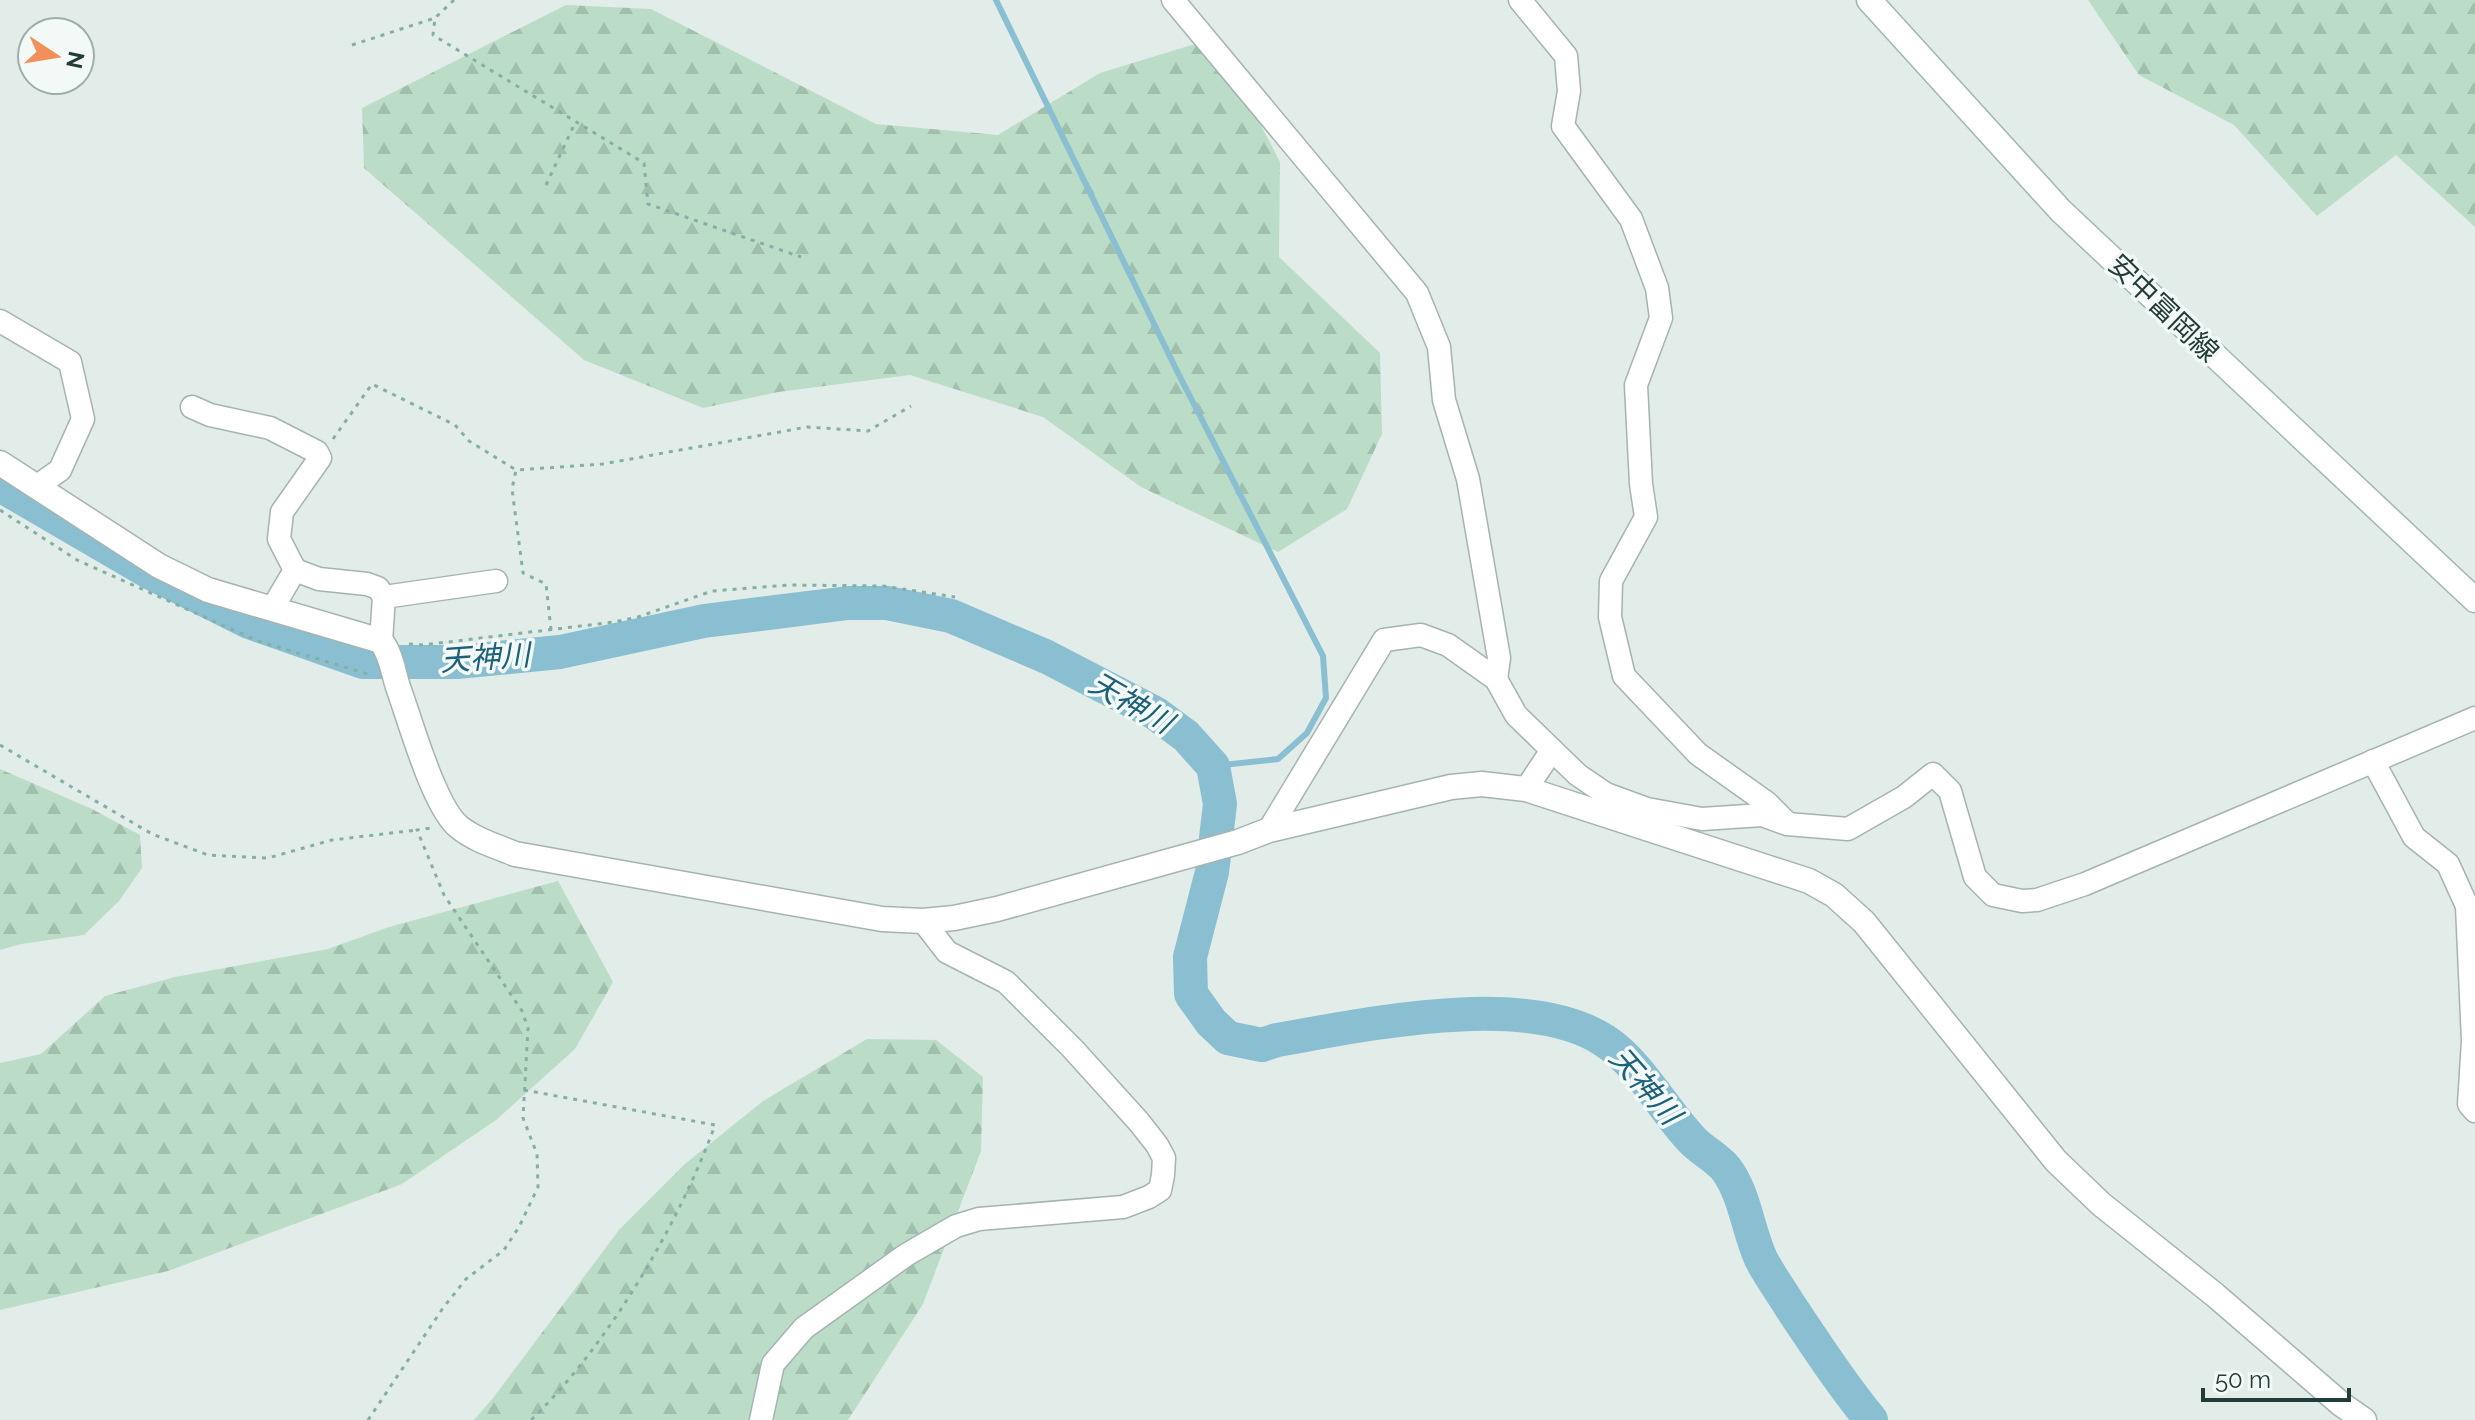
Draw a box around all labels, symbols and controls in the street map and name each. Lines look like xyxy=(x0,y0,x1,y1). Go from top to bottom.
north arrow xyxy=(16,16,96,96)
text: N xyxy=(61,49,90,71)
street label: 安中富岡線 xyxy=(2102,248,2225,369)
water label: 天神川 xyxy=(439,637,534,678)
water label: 天神川 xyxy=(1084,665,1182,742)
water label: 天神川 xyxy=(1603,1040,1690,1133)
scale bar xyxy=(2203,1352,2349,1402)
text: 50 m xyxy=(2215,1365,2271,1394)

